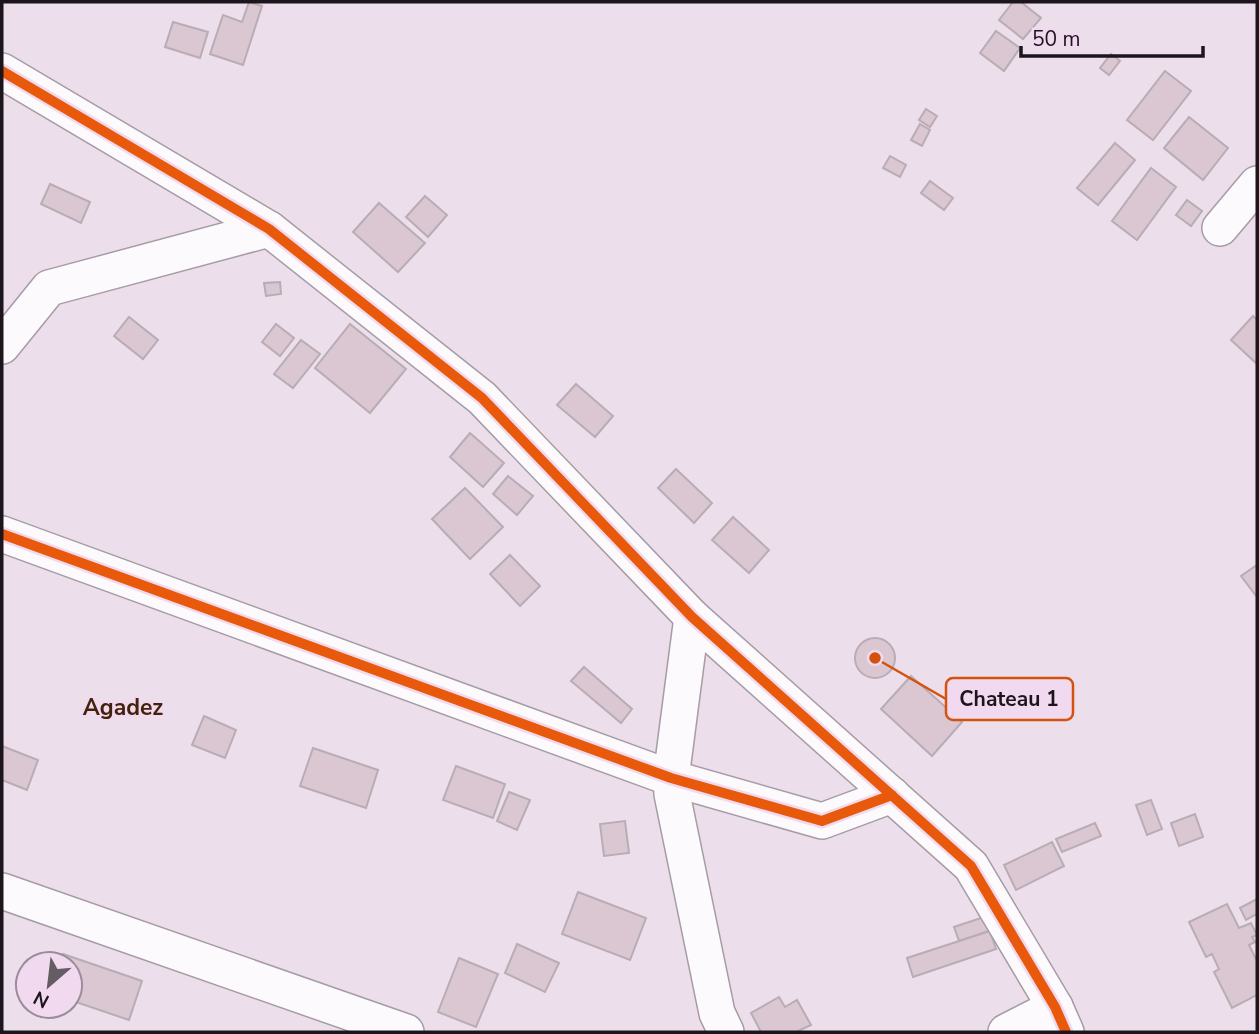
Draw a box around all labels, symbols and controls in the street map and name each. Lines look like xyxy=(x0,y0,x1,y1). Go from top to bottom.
scale bar xyxy=(1021,14,1203,58)
text: 50 m xyxy=(1032,25,1081,53)
callout: Chateau 1 xyxy=(946,678,1073,720)
text: Chateau 1 xyxy=(959,685,1059,713)
district label: Agadez xyxy=(83,692,163,723)
north arrow xyxy=(14,950,84,1020)
text: N xyxy=(29,984,54,1014)

